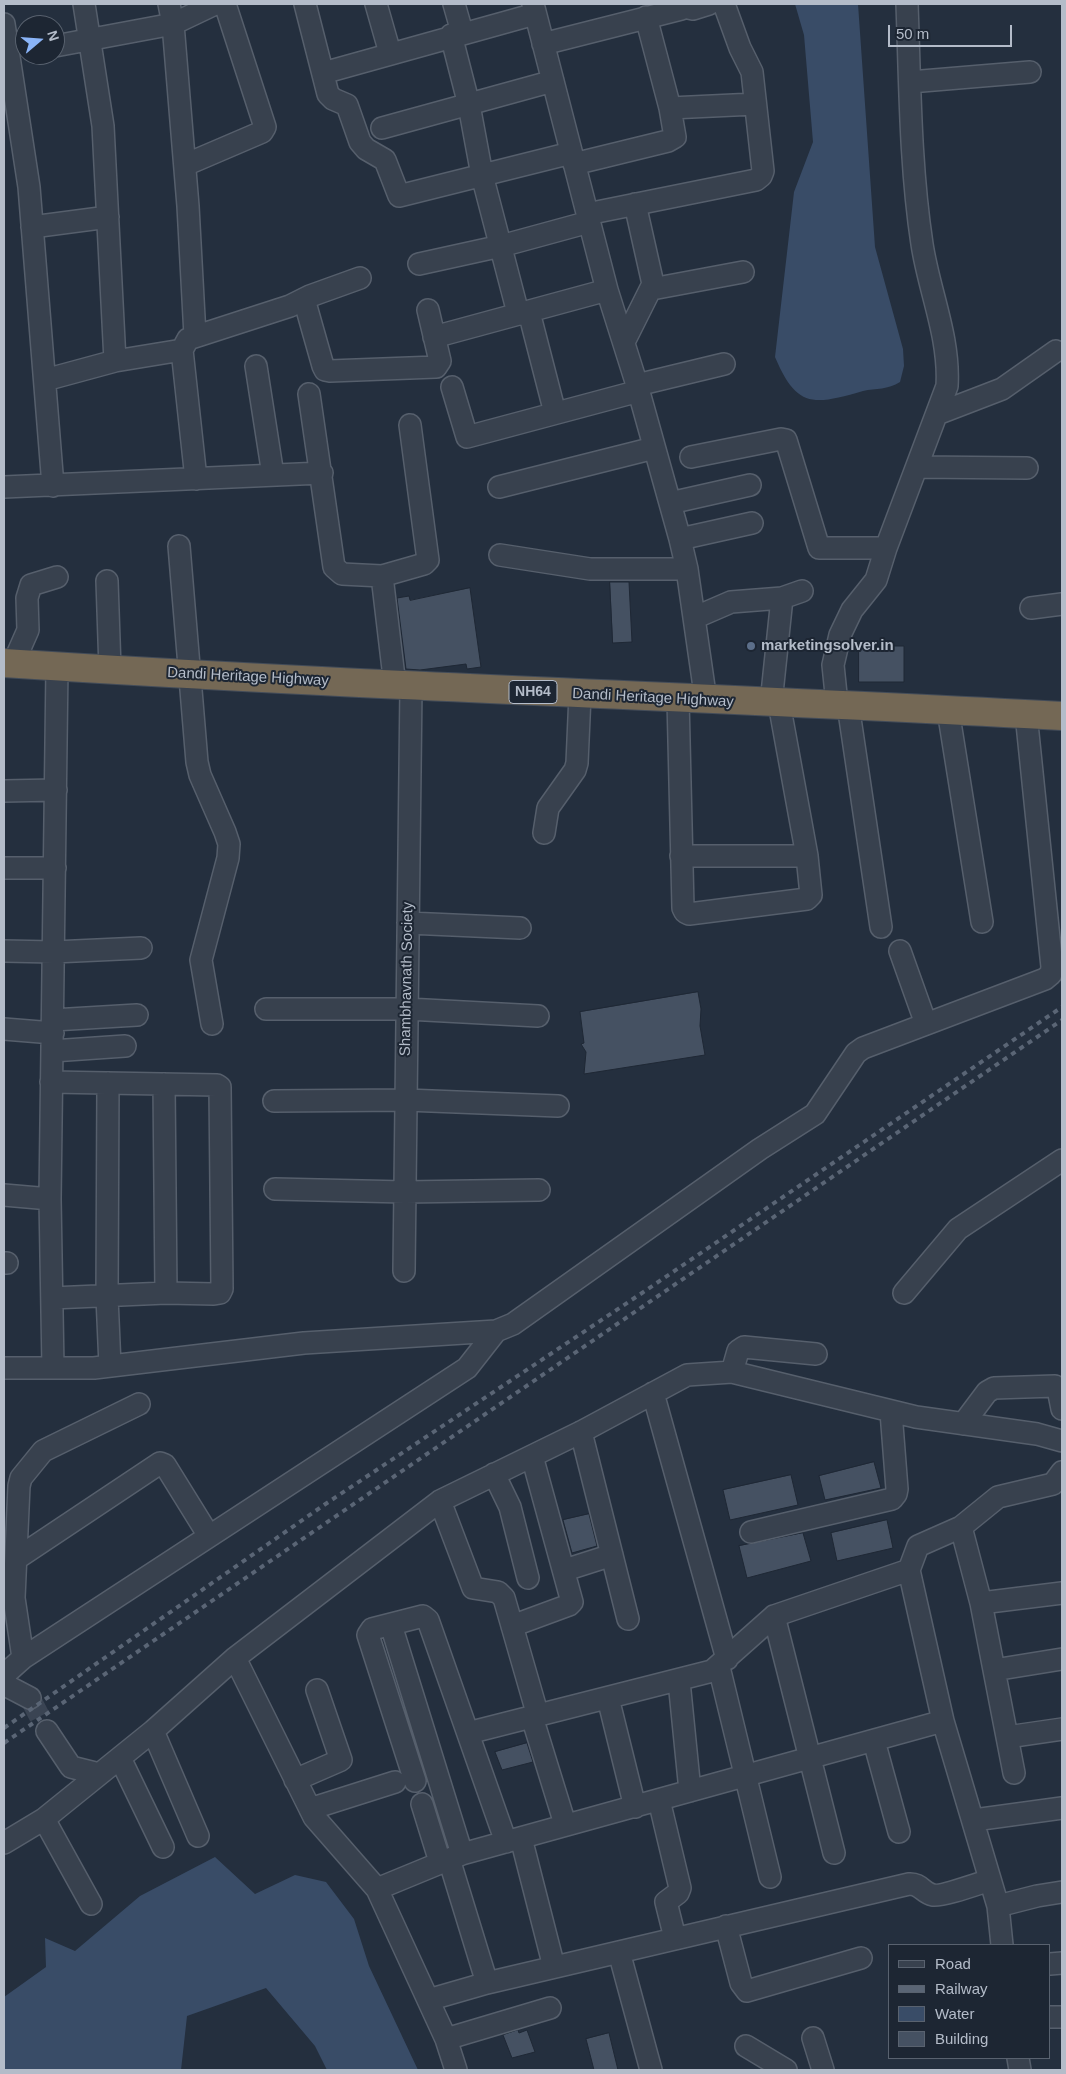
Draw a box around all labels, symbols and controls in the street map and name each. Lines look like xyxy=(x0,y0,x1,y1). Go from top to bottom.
north arrow xyxy=(15,15,65,65)
scale bar xyxy=(891,15,1015,47)
text: 50 m xyxy=(896,25,929,42)
text: N xyxy=(44,28,62,43)
place label: marketingsolver.in xyxy=(761,637,894,655)
marker: marketingsolver.in xyxy=(745,640,757,652)
street label: Dandi Heritage Highway xyxy=(167,664,329,690)
road number: NH64 xyxy=(509,680,557,704)
street label: Dandi Heritage Highway xyxy=(572,685,734,711)
street label: Shambhavnath Society xyxy=(397,902,417,1056)
legend xyxy=(888,1944,1051,2059)
text: Road xyxy=(935,1955,971,1972)
text: Railway xyxy=(935,1980,988,1997)
text: Water xyxy=(935,2005,974,2022)
text: Building xyxy=(935,2030,988,2047)

